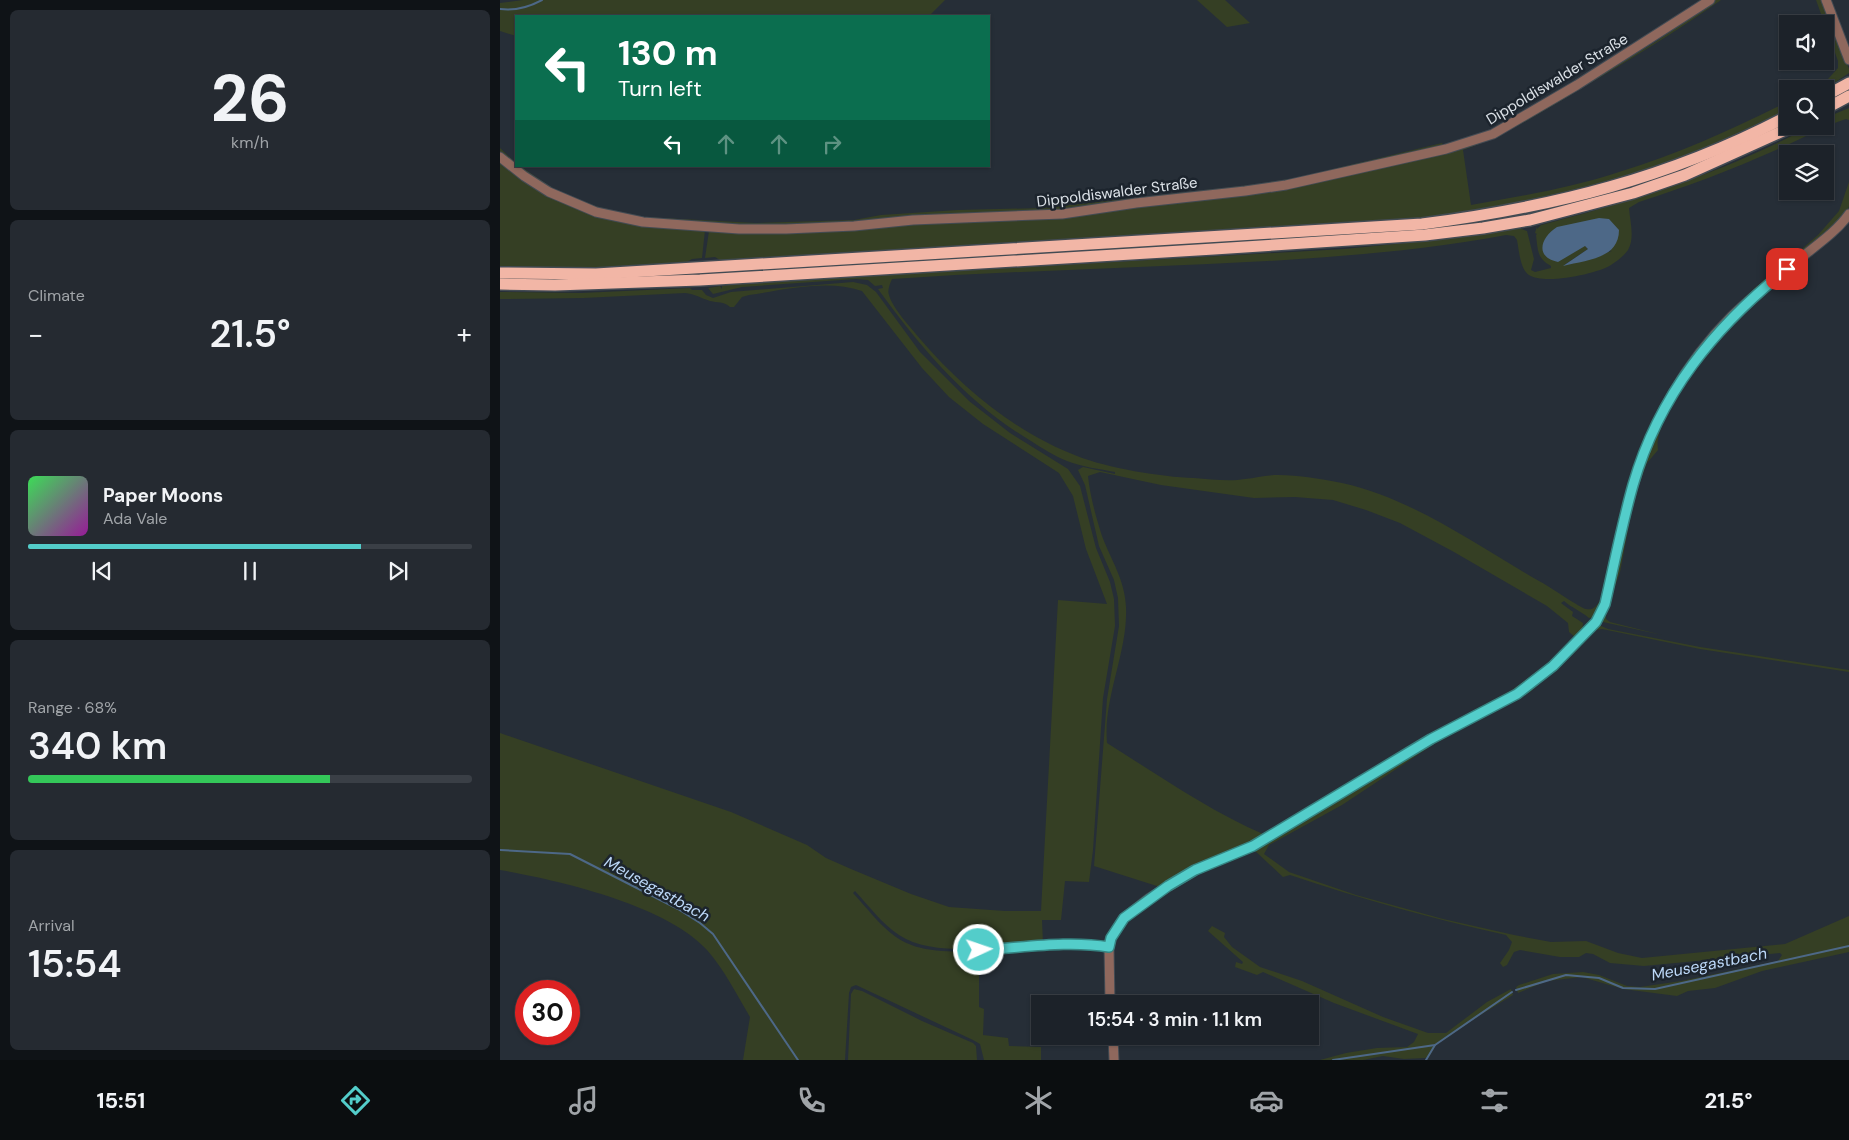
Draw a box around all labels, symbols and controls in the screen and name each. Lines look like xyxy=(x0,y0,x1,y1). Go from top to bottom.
map controls xyxy=(1779,15,1834,200)
button: sound xyxy=(1779,15,1834,70)
street label: Dippoldiswalder Straße xyxy=(1482,29,1632,129)
text: 130 m xyxy=(618,30,718,76)
icon: left xyxy=(535,35,600,100)
text: 26 xyxy=(211,57,289,141)
text: Turn left xyxy=(618,74,702,103)
button: search xyxy=(1779,80,1834,135)
icon: left xyxy=(659,130,687,158)
icon: ahead xyxy=(712,130,740,158)
icon: ahead xyxy=(765,130,793,158)
icon: right xyxy=(818,130,846,158)
text: km/h xyxy=(231,132,269,153)
button: layers xyxy=(1779,145,1834,200)
street label: Dippoldiswalder Straße xyxy=(1035,172,1199,212)
pin xyxy=(1766,248,1808,290)
icon: arrive xyxy=(1773,255,1801,283)
text: Climate xyxy=(28,285,85,306)
text: 21.5° xyxy=(209,309,291,359)
text: − xyxy=(28,316,43,353)
text: + xyxy=(457,316,472,353)
text: Paper Moons xyxy=(103,483,223,508)
text: Ada Vale xyxy=(103,508,167,529)
icon: previous xyxy=(88,557,116,585)
icon: pause xyxy=(236,557,264,585)
icon: next xyxy=(384,557,412,585)
text: Range · 68% xyxy=(28,697,117,718)
text: 340 km xyxy=(28,721,167,771)
water label: Meusegastbach xyxy=(601,851,713,927)
text: Arrival xyxy=(28,915,75,936)
position arrow xyxy=(952,923,1004,975)
text: 15:54 xyxy=(28,939,122,989)
water label: Meusegastbach xyxy=(1649,942,1769,986)
speed limit sign: 30 xyxy=(515,980,580,1045)
text: 15:54 · 3 min · 1.1 km xyxy=(1088,1007,1262,1032)
icon: directions xyxy=(338,1083,373,1118)
icon: music xyxy=(566,1083,601,1118)
icon: phone xyxy=(794,1083,829,1118)
icon: climate xyxy=(1021,1083,1056,1118)
icon: car xyxy=(1249,1083,1284,1118)
icon: filters xyxy=(1477,1083,1512,1118)
text: 15:51 xyxy=(96,1086,145,1115)
text: 21.5° xyxy=(1705,1086,1753,1115)

